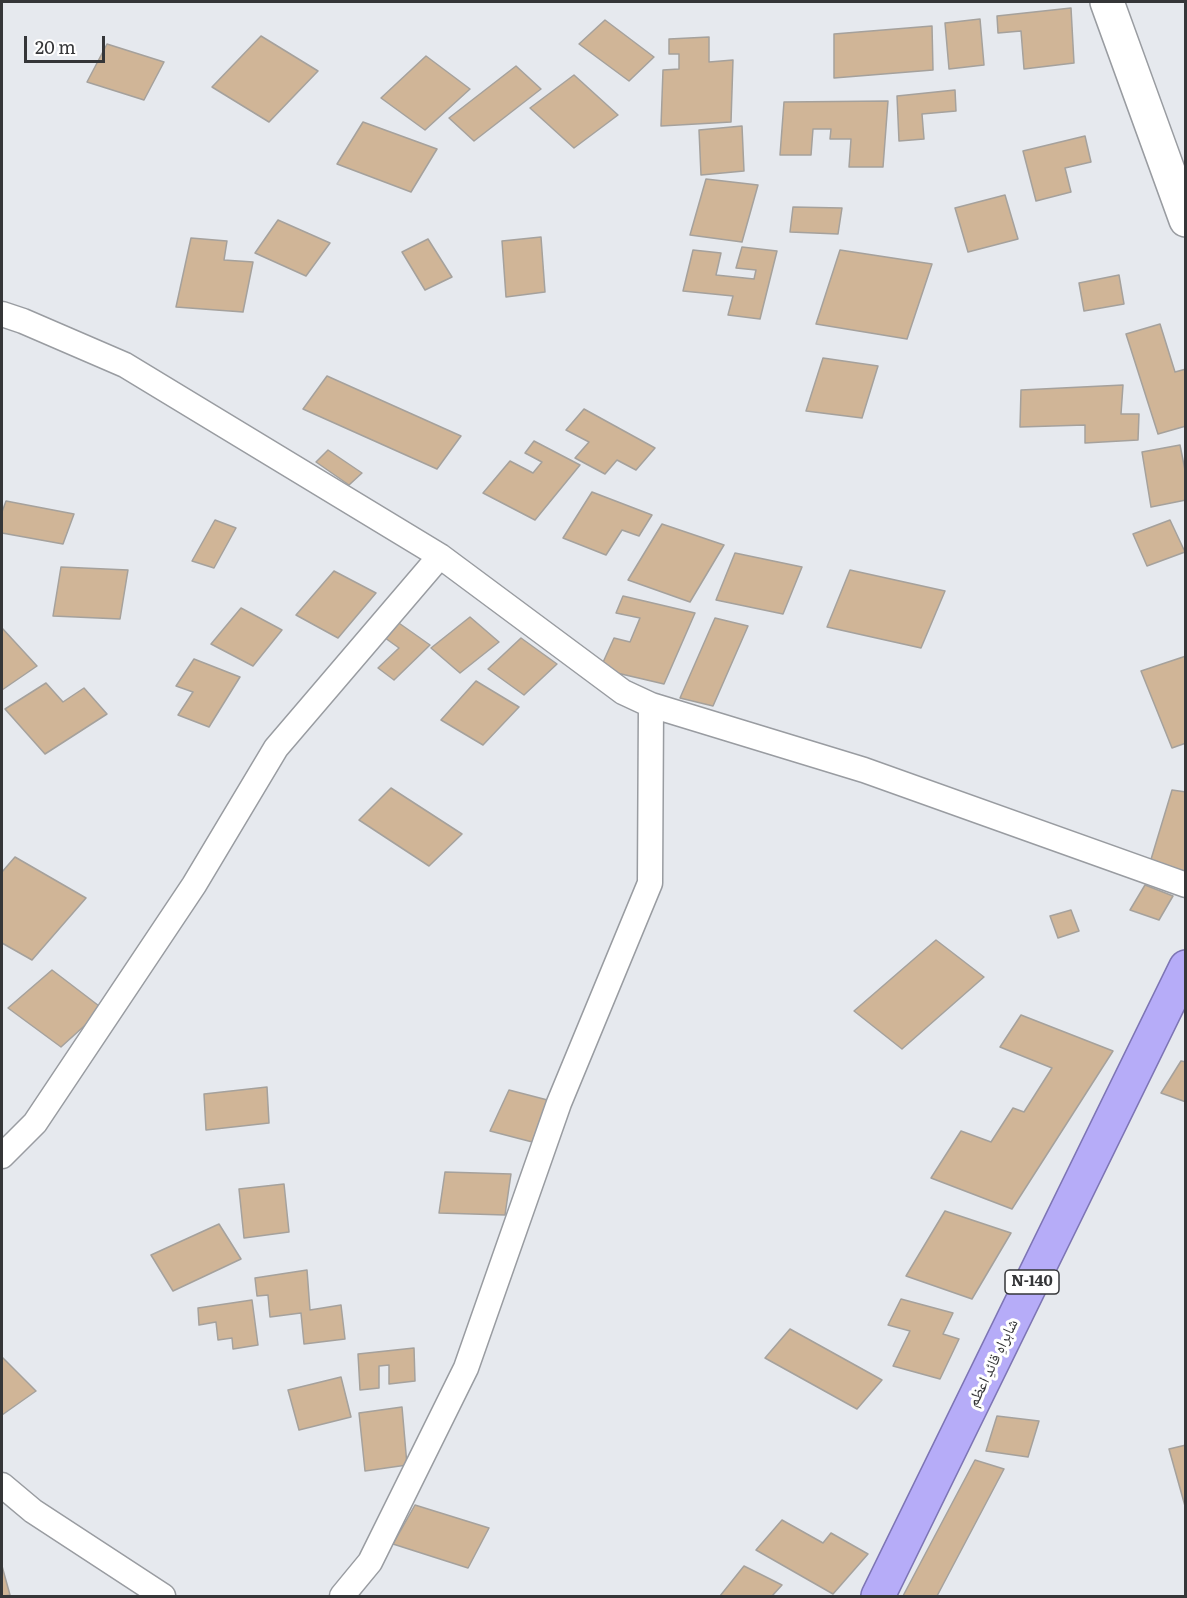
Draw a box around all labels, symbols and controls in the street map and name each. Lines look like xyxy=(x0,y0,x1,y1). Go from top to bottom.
scale bar xyxy=(27,24,108,62)
text: 20 m xyxy=(35,33,76,60)
road number: N-140 xyxy=(1005,1270,1059,1294)
street label: شاہراہِ قائدِ اعظم xyxy=(963,1316,1023,1410)

